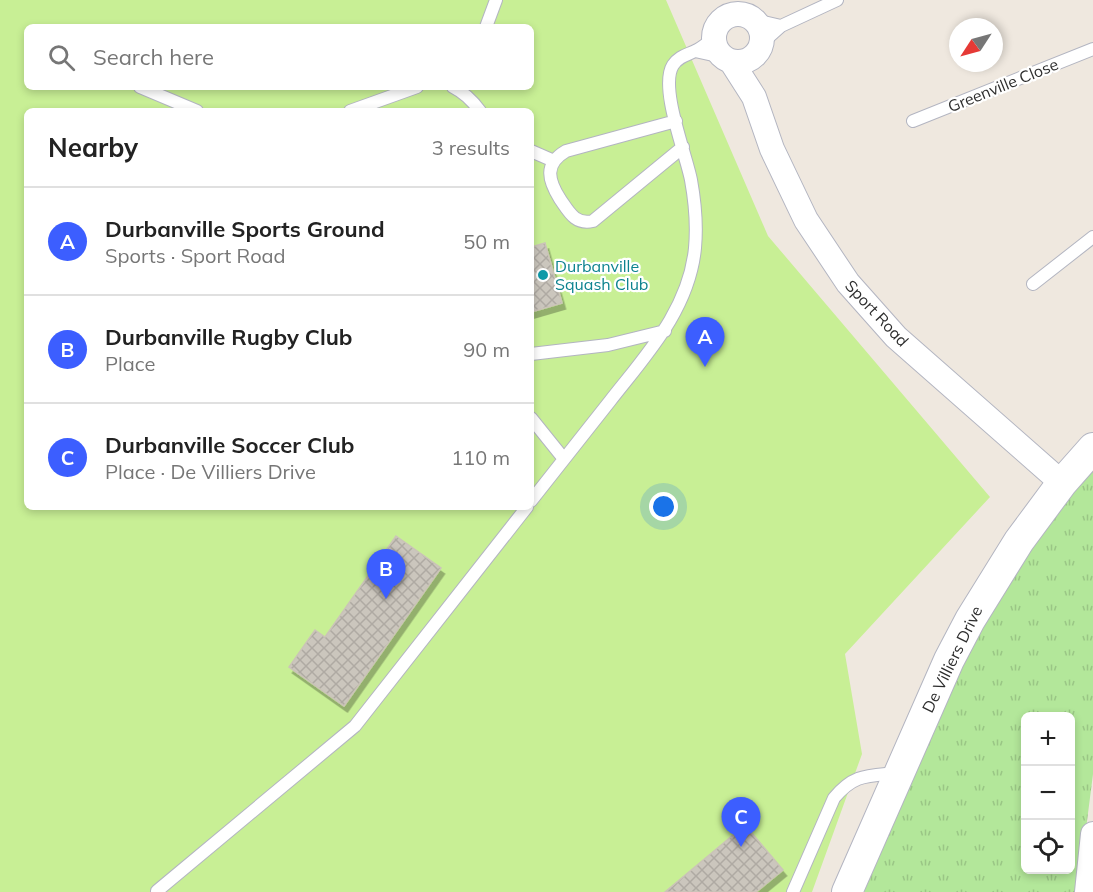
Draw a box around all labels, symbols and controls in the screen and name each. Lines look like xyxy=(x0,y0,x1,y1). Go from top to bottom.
north arrow xyxy=(949,18,1003,72)
search box xyxy=(24,24,534,90)
icon: search xyxy=(45,41,78,74)
text: Search here xyxy=(93,43,214,71)
street label: Greenville Close xyxy=(945,54,1061,116)
text: Nearby xyxy=(48,131,138,164)
text: 3 results xyxy=(432,135,510,160)
text: Durbanville Sports Ground xyxy=(105,215,385,243)
text: A xyxy=(60,229,75,254)
text: 50 m xyxy=(463,229,510,254)
text: Sports · Sport Road xyxy=(105,243,286,268)
place label: Durbanville Squash Club xyxy=(555,256,648,294)
marker: Durbanville Squash Club xyxy=(536,268,550,282)
street label: Sport Road xyxy=(841,275,913,351)
pin: A xyxy=(686,318,724,367)
text: Durbanville Rugby Club xyxy=(105,323,352,351)
text: B xyxy=(61,337,74,362)
text: 90 m xyxy=(463,337,510,362)
text: Place xyxy=(105,351,155,376)
text: Durbanville Soccer Club xyxy=(105,431,354,459)
text: C xyxy=(61,445,74,470)
text: 110 m xyxy=(451,445,510,470)
text: Place · De Villiers Drive xyxy=(105,459,316,484)
your location xyxy=(649,492,678,521)
pin: B xyxy=(366,550,406,599)
street label: De Villiers Drive xyxy=(917,602,987,716)
map controls xyxy=(1021,712,1075,874)
button: + xyxy=(1021,712,1075,766)
button: − xyxy=(1021,766,1075,820)
pin: C xyxy=(722,798,760,847)
button: locate xyxy=(1021,820,1075,874)

